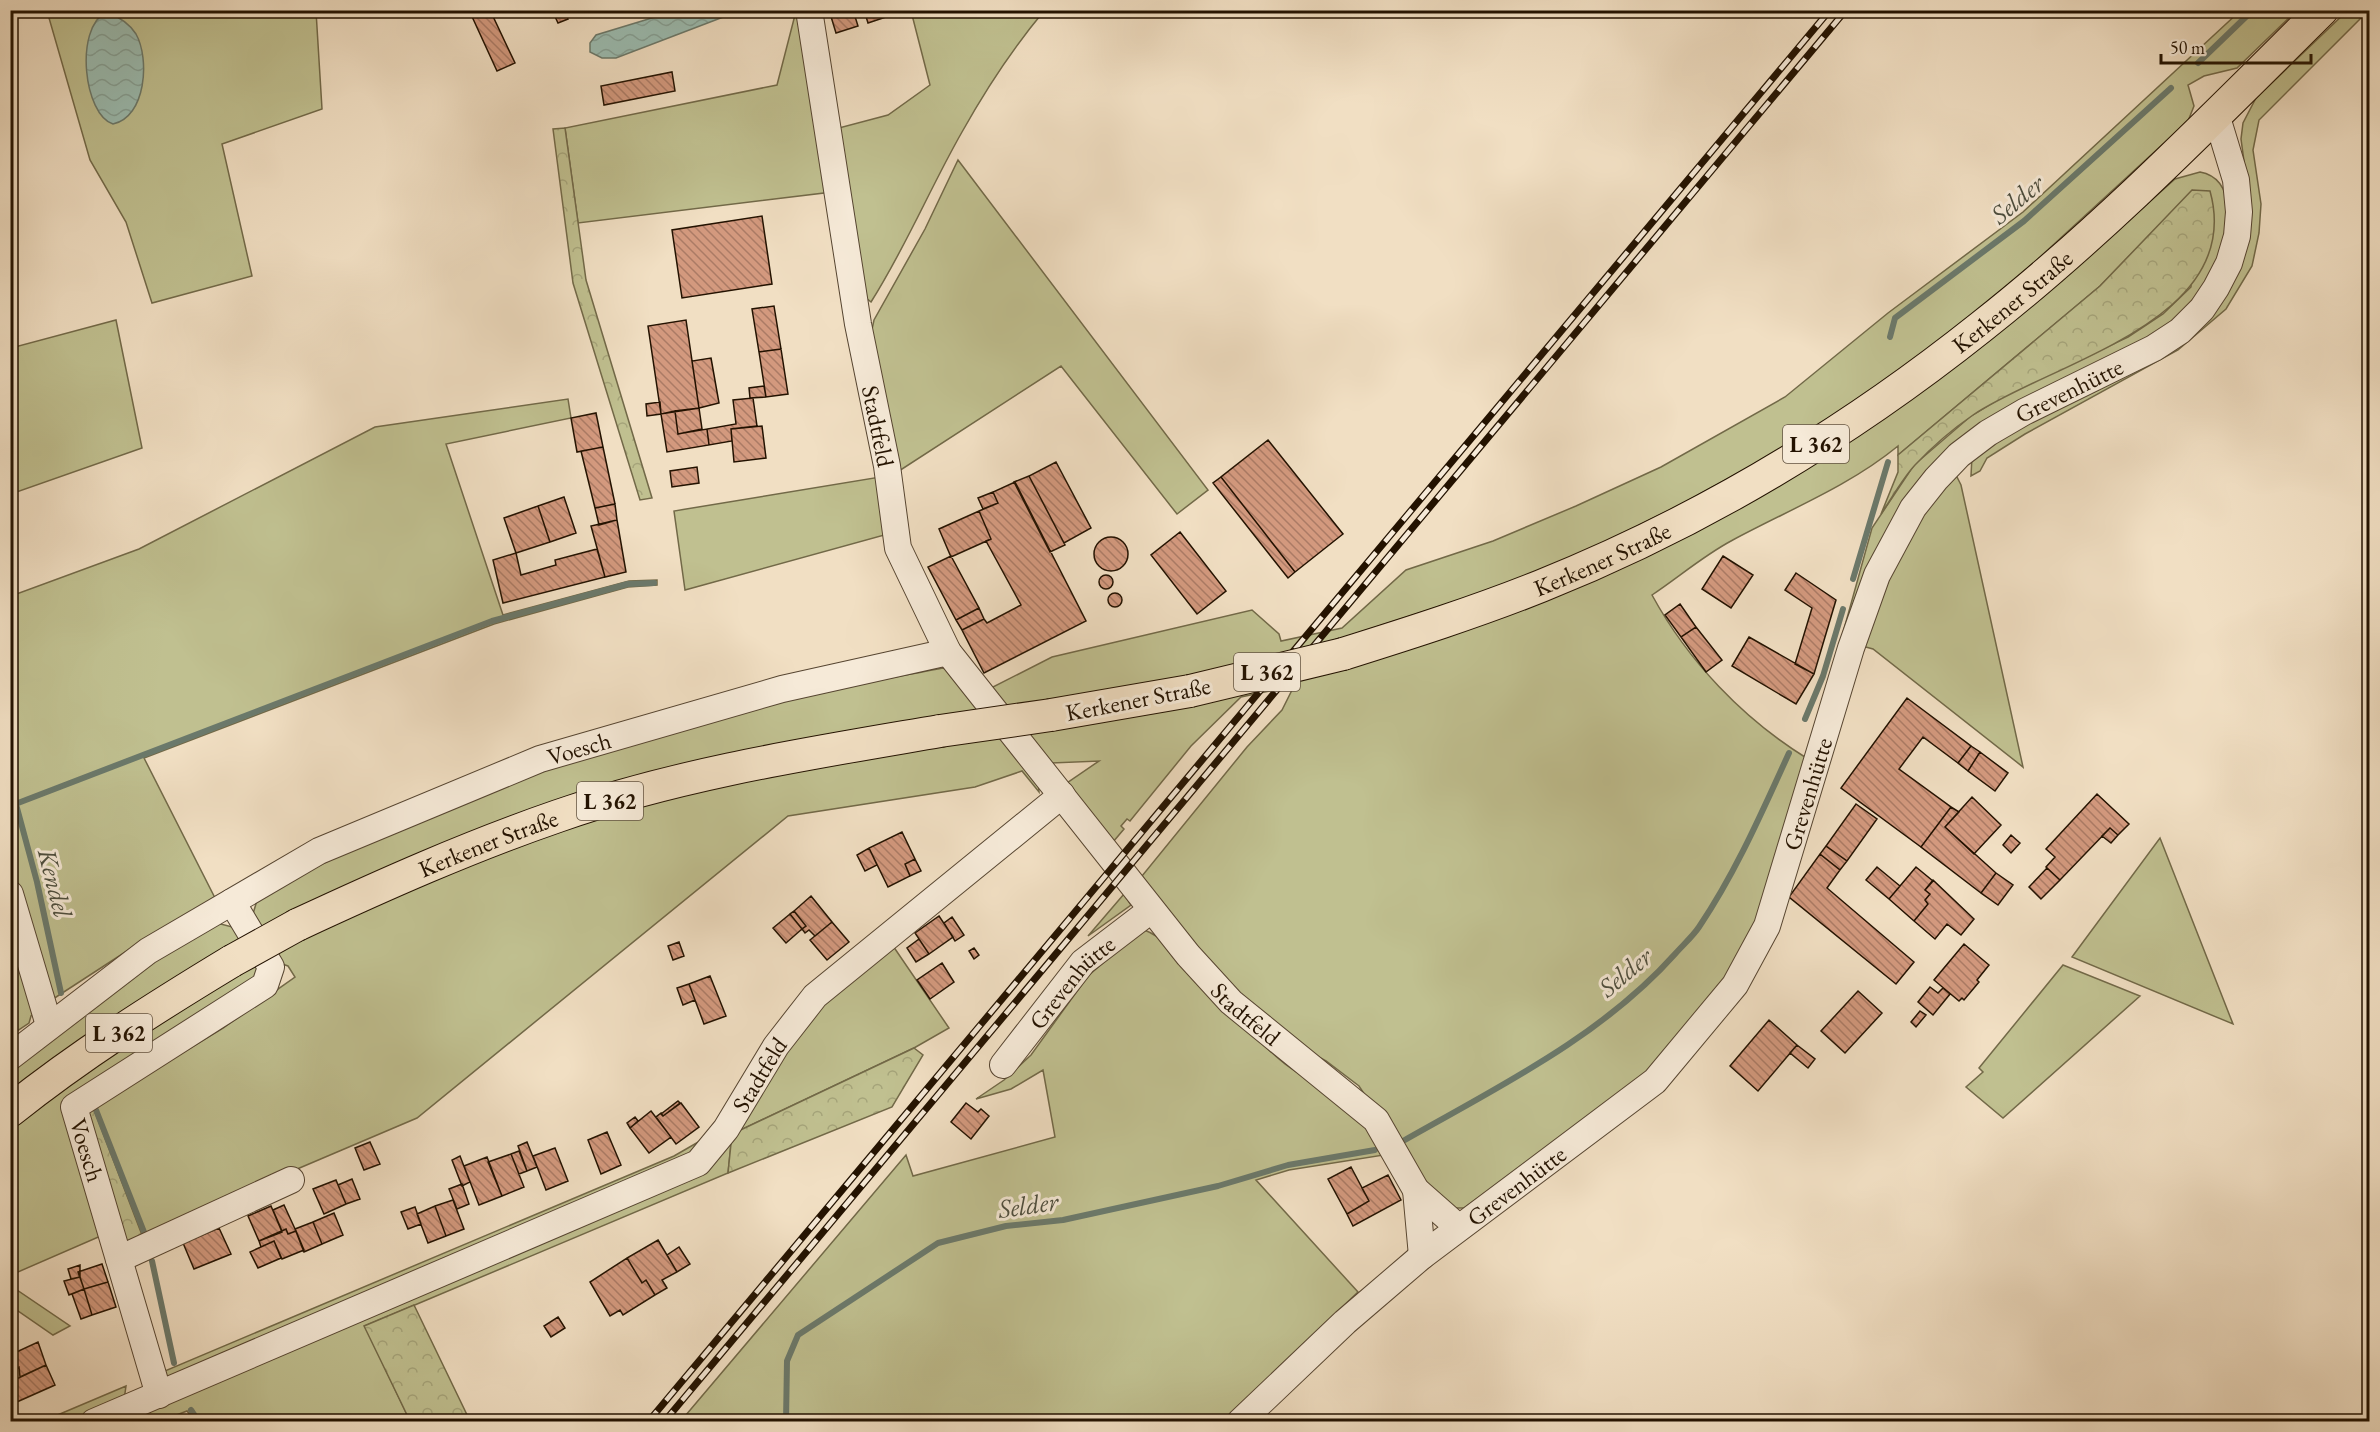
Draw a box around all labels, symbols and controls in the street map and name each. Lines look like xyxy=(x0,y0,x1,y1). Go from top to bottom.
scale bar xyxy=(2161,27,2311,65)
text: 50 m xyxy=(2170,36,2205,59)
water label: Selder xyxy=(1982,166,2052,232)
street label: Kerkener Straße xyxy=(1945,242,2079,360)
street label: Grevenhütte xyxy=(2010,350,2128,430)
street label: Stadtfeld xyxy=(855,383,902,470)
road number: L 362 xyxy=(1783,425,1849,463)
street label: Kerkener Straße xyxy=(1529,514,1676,603)
road number: L 362 xyxy=(1234,653,1300,691)
street label: Kerkener Straße xyxy=(1063,670,1213,728)
street label: Voesch xyxy=(543,724,614,772)
street label: Grevenhütte xyxy=(1775,734,1839,854)
road number: L 362 xyxy=(577,782,643,820)
street label: Kerkener Straße xyxy=(414,802,562,884)
water label: Kendel xyxy=(30,844,80,922)
street label: Grevenhütte xyxy=(1021,928,1121,1035)
water label: Selder xyxy=(1590,939,1660,1005)
street label: Stadtfeld xyxy=(1205,975,1288,1052)
road number: L 362 xyxy=(86,1014,152,1052)
street label: Stadtfeld xyxy=(724,1029,794,1118)
street label: Voesch xyxy=(63,1114,111,1186)
street label: Grevenhütte xyxy=(1460,1138,1572,1233)
water label: Selder xyxy=(995,1184,1061,1226)

